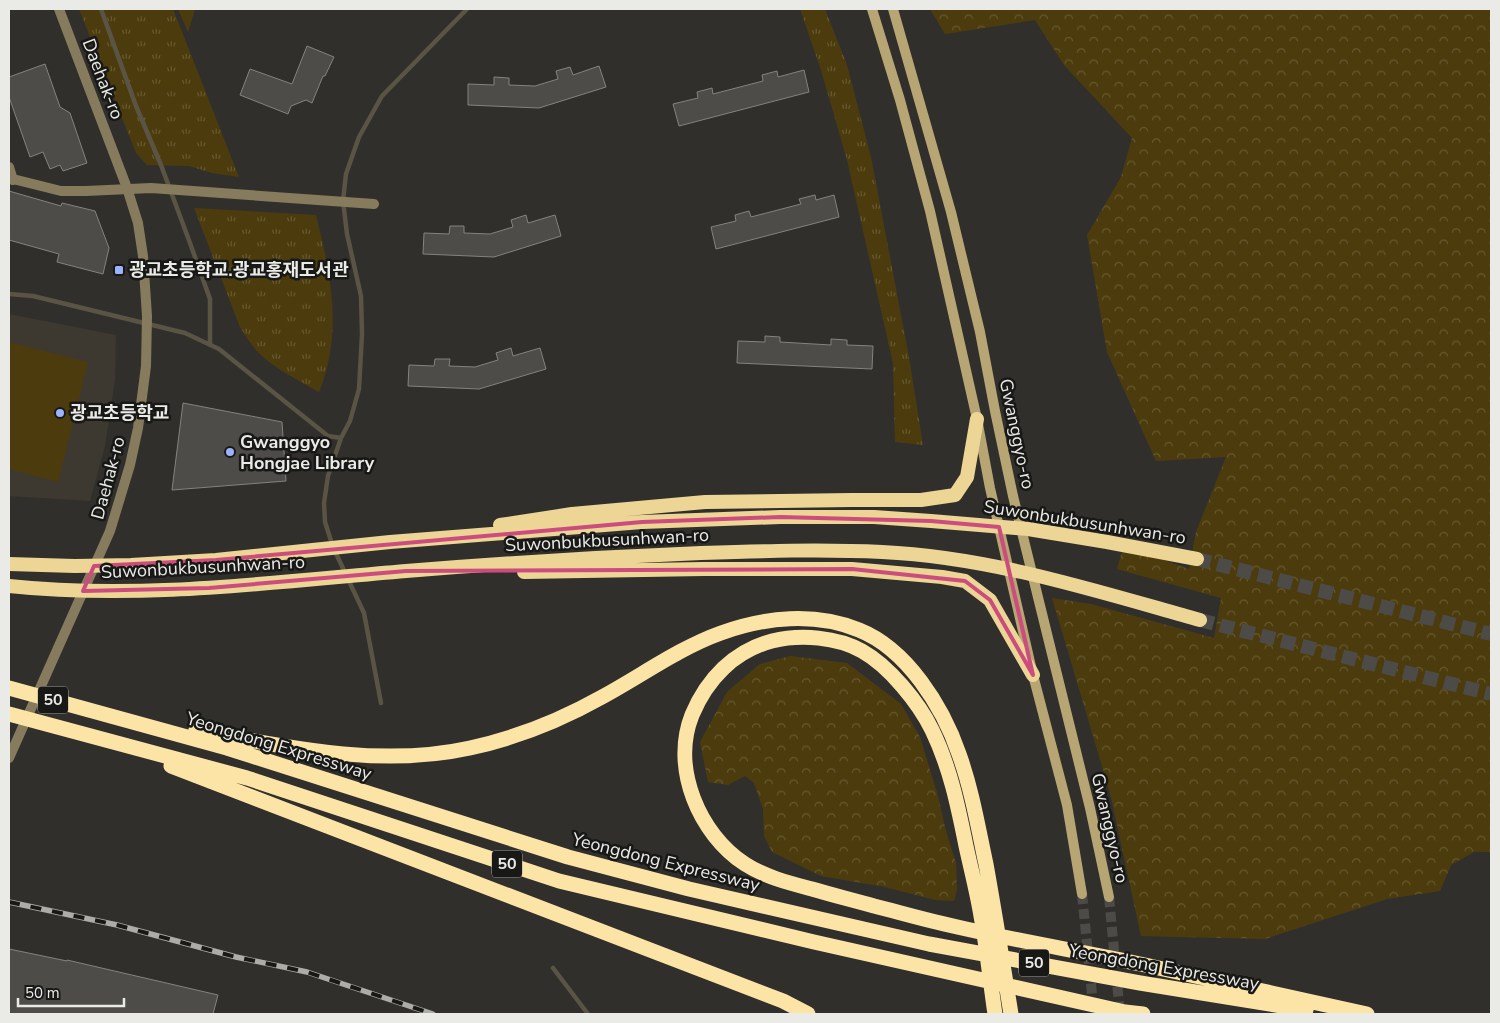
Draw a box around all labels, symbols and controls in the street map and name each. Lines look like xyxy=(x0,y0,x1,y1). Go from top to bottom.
street label: Daehak-ro xyxy=(77,35,129,123)
place label: 광교초등학교.광교홍재도서관 xyxy=(129,258,349,282)
marker: 광교초등학교.광교홍재도서관 xyxy=(113,264,125,276)
street label: Gwanggyo-ro xyxy=(994,377,1040,491)
place label: 광교초등학교 xyxy=(70,401,169,425)
marker: 광교초등학교 xyxy=(54,407,66,419)
place label: Gwanggyo Hongjae Library xyxy=(240,430,375,475)
street label: Daehak-ro xyxy=(85,434,131,522)
marker: Gwanggyo Hongjae Library xyxy=(224,446,236,458)
street label: Suwonbukbusunhwan-ro xyxy=(982,494,1188,550)
street label: Suwonbukbusunhwan-ro xyxy=(504,523,710,557)
street label: Suwonbukbusunhwan-ro xyxy=(100,550,306,584)
road number: 50 xyxy=(38,686,68,714)
street label: Yeongdong Expressway xyxy=(182,706,375,786)
street label: Gwanggyo-ro xyxy=(1086,771,1134,885)
street label: Yeongdong Expressway xyxy=(569,827,763,897)
road number: 50 xyxy=(492,851,522,878)
street label: Yeongdong Expressway xyxy=(1066,938,1262,996)
road number: 50 xyxy=(1019,950,1049,976)
scale bar xyxy=(18,976,124,1008)
text: 50 m xyxy=(25,983,60,1003)

